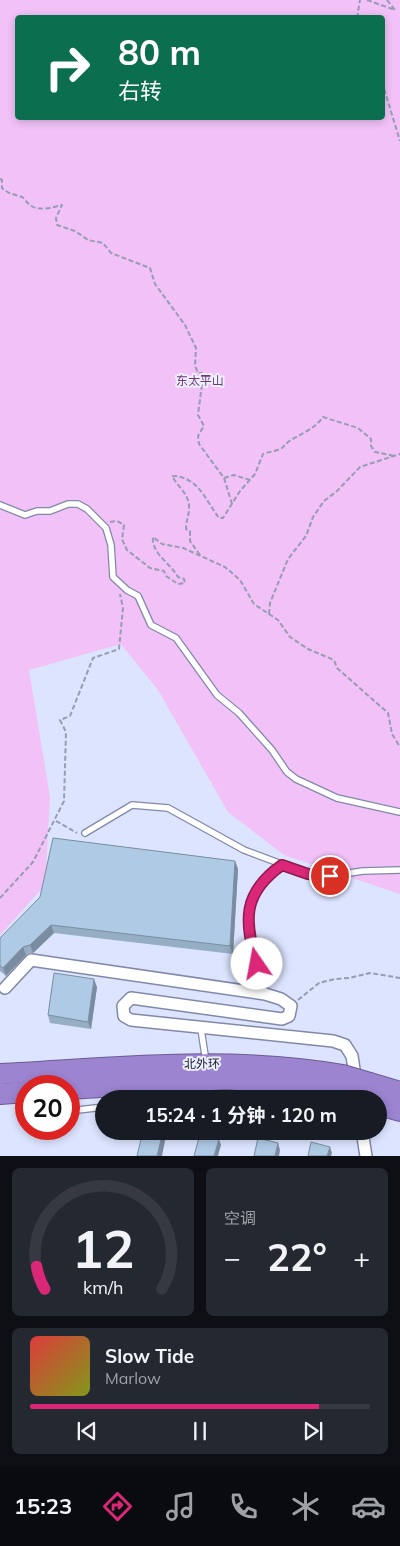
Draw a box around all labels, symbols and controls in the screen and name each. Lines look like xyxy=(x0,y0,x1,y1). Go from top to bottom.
text: 80 m xyxy=(118,30,201,74)
icon: right xyxy=(35,35,100,100)
text: 右转 xyxy=(118,77,162,105)
park label: 东太平山 xyxy=(176,373,224,388)
pin xyxy=(309,855,351,897)
icon: arrive xyxy=(316,862,344,890)
position arrow xyxy=(230,937,282,989)
street label: 北外环 xyxy=(184,1056,220,1071)
speed limit sign: 20 xyxy=(15,1075,80,1140)
text: 15:24 · 1 分钟 · 120 m xyxy=(145,1103,337,1127)
text: 空调 xyxy=(224,1208,256,1228)
text: 12 xyxy=(72,1216,134,1281)
text: 22° xyxy=(267,1233,327,1281)
text: − xyxy=(224,1240,241,1275)
text: + xyxy=(353,1240,370,1275)
text: km/h xyxy=(83,1276,123,1298)
text: Slow Tide xyxy=(105,1344,194,1368)
text: Marlow xyxy=(105,1368,161,1388)
icon: previous xyxy=(73,1417,101,1445)
icon: pause xyxy=(186,1417,214,1445)
icon: next xyxy=(299,1417,327,1445)
icon: directions xyxy=(100,1489,135,1524)
icon: music xyxy=(163,1489,198,1524)
icon: phone xyxy=(226,1489,261,1524)
icon: climate xyxy=(288,1489,323,1524)
icon: car xyxy=(351,1489,386,1524)
text: 15:23 xyxy=(14,1492,72,1520)

